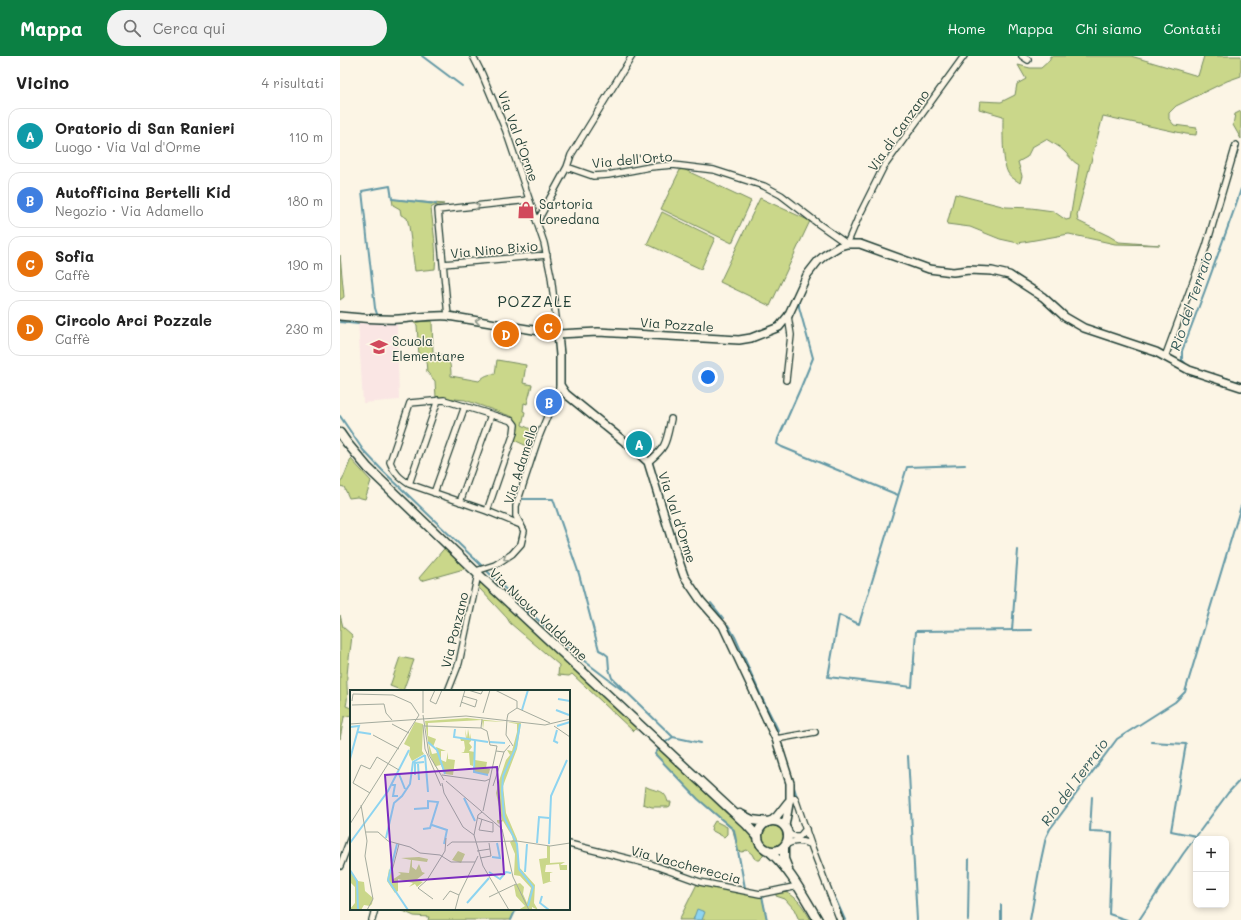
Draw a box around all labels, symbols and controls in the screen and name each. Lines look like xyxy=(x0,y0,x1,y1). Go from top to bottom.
search box xyxy=(107,10,387,46)
text: Mappa xyxy=(20,16,83,41)
icon: search xyxy=(121,17,143,39)
text: Cerca qui xyxy=(153,18,226,38)
text: Home xyxy=(948,19,986,38)
text: Mappa xyxy=(1008,19,1054,38)
text: Chi siamo xyxy=(1076,19,1141,38)
text: Contatti xyxy=(1163,19,1221,38)
text: Vicino xyxy=(16,71,69,93)
text: 4 risultati xyxy=(261,74,324,91)
street label: Via di Canzano xyxy=(864,86,933,174)
street label: Via Val d'Orme xyxy=(495,89,543,183)
text: Oratorio di San Ranieri xyxy=(55,118,235,138)
text: A xyxy=(25,128,35,145)
text: 110 m xyxy=(289,128,323,145)
text: Luogo · Via Val d'Orme xyxy=(55,138,201,155)
street label: Via dell'Orto xyxy=(591,147,673,171)
text: Autofficina Bertelli Kid xyxy=(55,182,230,202)
text: B xyxy=(26,192,34,209)
text: 180 m xyxy=(287,192,323,209)
place label: Sartoria Loredana xyxy=(539,195,600,227)
shop icon: Sartoria Loredana xyxy=(516,200,536,220)
text: Negozio · Via Adamello xyxy=(55,202,203,219)
one-way arrow xyxy=(474,202,480,211)
street label: Via Nino Bixio xyxy=(450,237,539,261)
text: Sofia xyxy=(55,246,94,266)
water label: Rio del Terraio xyxy=(1165,249,1217,353)
text: C xyxy=(25,256,35,273)
text: 190 m xyxy=(287,256,323,273)
text: Caffè xyxy=(55,266,90,283)
district label: POZZALE xyxy=(497,291,573,311)
text: Circolo Arci Pozzale xyxy=(55,310,212,330)
pin: C xyxy=(535,312,561,342)
street label: Via Pozzale xyxy=(639,313,715,335)
one-way arrow xyxy=(475,317,481,326)
pin: D xyxy=(493,319,519,349)
text: D xyxy=(25,320,35,337)
text: 230 m xyxy=(286,320,323,337)
text: Caffè xyxy=(55,330,90,347)
place label: Scuola Elementare xyxy=(392,332,465,364)
school or university icon: Scuola Elementare xyxy=(369,337,389,357)
your location xyxy=(698,367,718,387)
pin: B xyxy=(536,387,562,417)
street label: Via Adamello xyxy=(499,422,541,506)
pin: A xyxy=(626,429,652,459)
street label: Via Val d'Orme xyxy=(655,469,701,565)
one-way arrow xyxy=(503,553,510,561)
street label: Via Nuova Valdorme xyxy=(486,564,592,664)
street label: Via Ponzano xyxy=(436,590,472,670)
inset map xyxy=(350,690,570,910)
water label: Rio del Terraio xyxy=(1036,735,1112,829)
map controls xyxy=(1193,836,1229,908)
button: + xyxy=(1193,836,1229,872)
street label: Via Vacchereccia xyxy=(629,841,743,887)
button: − xyxy=(1193,872,1229,908)

